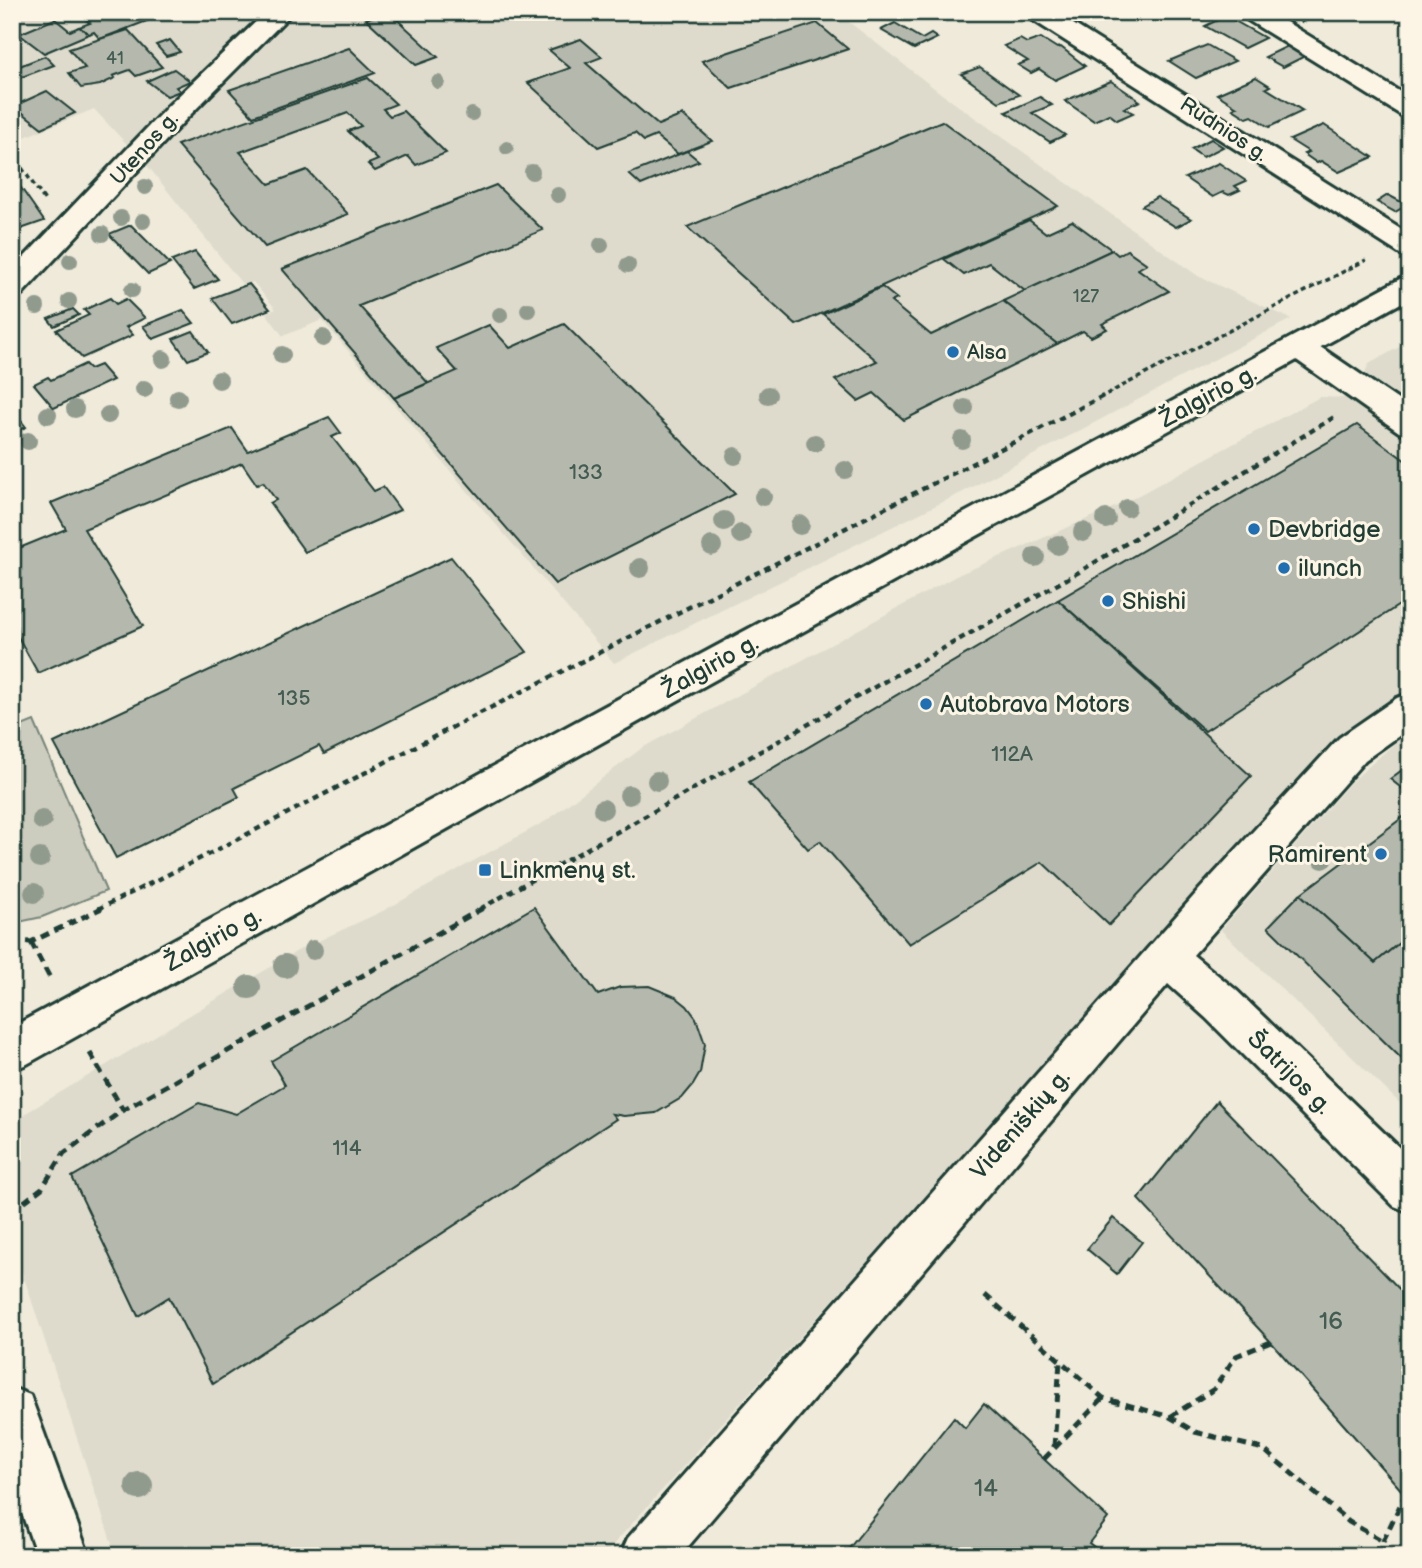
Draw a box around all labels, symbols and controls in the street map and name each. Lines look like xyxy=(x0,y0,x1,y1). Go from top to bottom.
house number: 41 xyxy=(106,48,124,69)
street label: Rudnios g. xyxy=(1175,92,1272,167)
street label: Utenos g. xyxy=(105,107,184,190)
house number: 127 xyxy=(1073,286,1099,307)
place label: Alsa xyxy=(967,340,1007,365)
marker: Alsa xyxy=(945,344,961,360)
street label: Žalgirio g. xyxy=(1153,358,1262,435)
house number: 133 xyxy=(569,460,603,485)
place label: Devbridge xyxy=(1268,515,1380,544)
marker: Devbridge xyxy=(1246,521,1262,537)
place label: ilunch xyxy=(1298,554,1362,583)
marker: ilunch xyxy=(1276,560,1292,576)
place label: Shishi xyxy=(1122,587,1186,616)
marker: Shishi xyxy=(1100,593,1116,609)
street label: Žalgirio g. xyxy=(656,627,764,705)
house number: 135 xyxy=(277,686,311,711)
place label: Autobrava Motors xyxy=(940,690,1130,719)
marker: Autobrava Motors xyxy=(918,696,934,712)
house number: 112A xyxy=(991,742,1033,767)
place label: Ramirent xyxy=(1268,840,1368,869)
marker: Ramirent xyxy=(1373,846,1389,862)
place label: Linkmenų st. xyxy=(499,856,636,885)
marker: Linkmenų st. xyxy=(477,862,493,878)
street label: Žalgirio g. xyxy=(159,900,267,978)
street label: Šatrijos g. xyxy=(1241,1024,1338,1121)
street label: Videniškių g. xyxy=(964,1063,1076,1186)
house number: 114 xyxy=(332,1136,362,1161)
house number: 16 xyxy=(1319,1307,1343,1336)
house number: 14 xyxy=(974,1474,998,1503)

